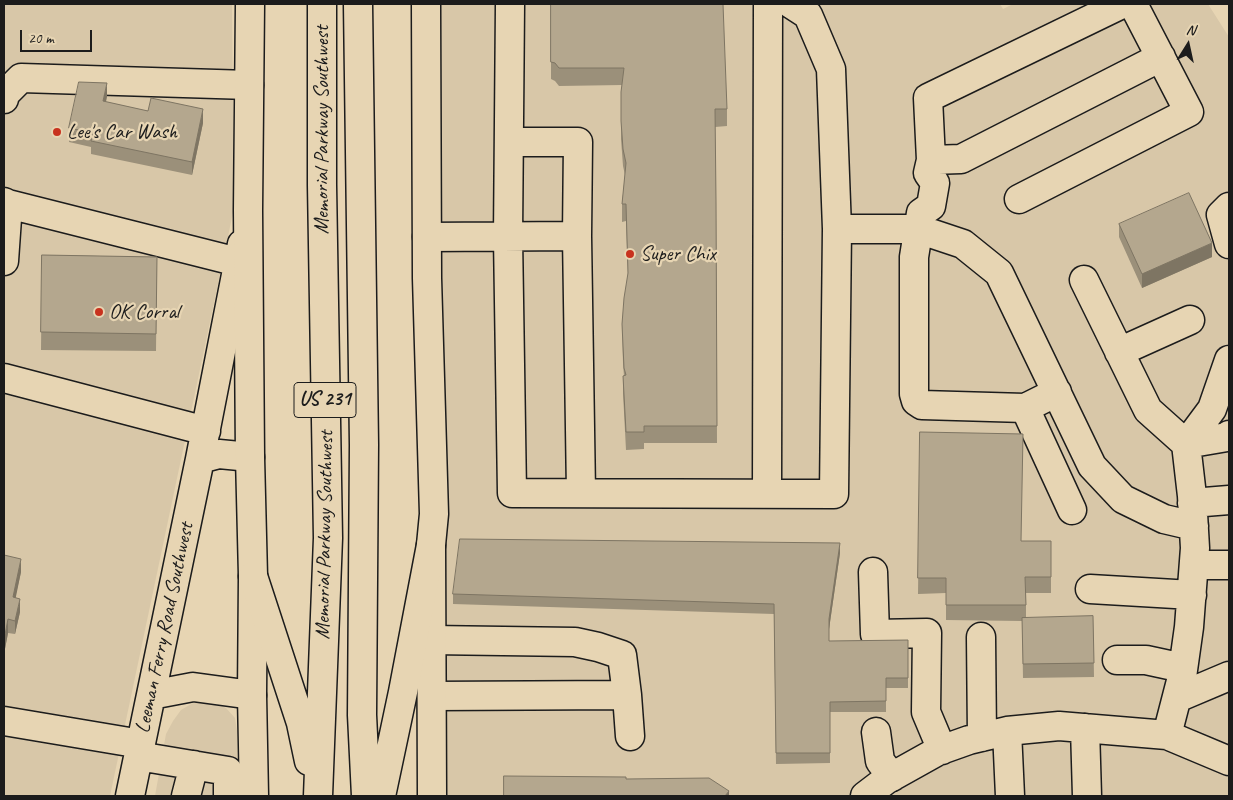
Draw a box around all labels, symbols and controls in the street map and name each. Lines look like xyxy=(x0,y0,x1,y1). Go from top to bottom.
scale bar xyxy=(22,20,95,52)
north arrow xyxy=(1163,20,1213,70)
text: N xyxy=(1185,21,1196,39)
street label: Memorial Parkway Southwest xyxy=(309,26,335,234)
text: 20 m xyxy=(28,29,54,48)
place label: Lee's Car Wash xyxy=(67,119,177,145)
marker: Lee's Car Wash xyxy=(51,126,63,138)
place label: Super Chix xyxy=(640,241,716,267)
marker: Super Chix xyxy=(624,248,636,260)
place label: OK Corral xyxy=(109,299,179,325)
marker: OK Corral xyxy=(93,306,105,318)
road number: US 231 xyxy=(294,382,356,418)
street label: Memorial Parkway Southwest xyxy=(311,430,339,640)
street label: Leeman Ferry Road Southwest xyxy=(130,520,200,736)

